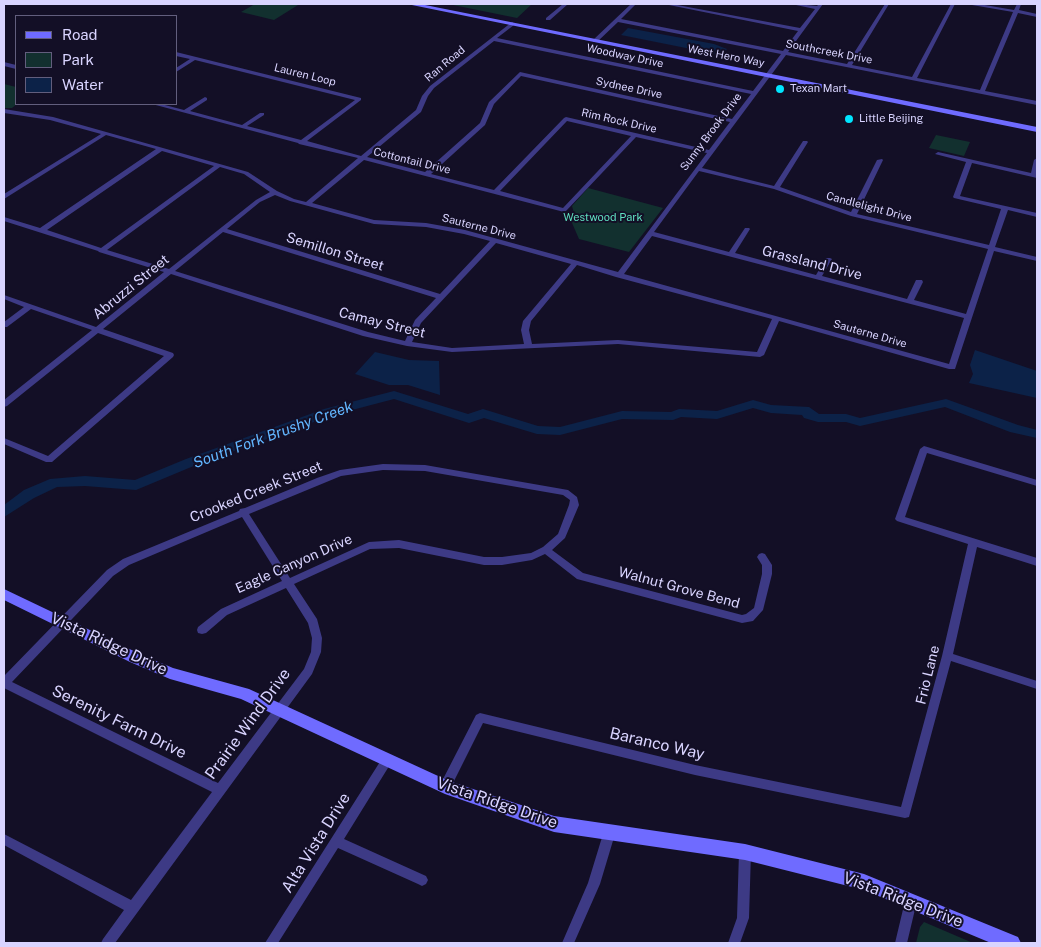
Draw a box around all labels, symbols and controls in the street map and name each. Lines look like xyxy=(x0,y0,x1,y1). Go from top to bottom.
legend xyxy=(15,15,178,105)
text: Road xyxy=(62,26,98,43)
street label: Southcreek Drive xyxy=(784,37,874,67)
street label: Woodway Drive xyxy=(585,41,665,71)
street label: West Hero Way xyxy=(686,42,766,70)
street label: Ran Road xyxy=(422,43,468,85)
text: Park xyxy=(62,51,94,68)
street label: Lauren Loop xyxy=(273,61,337,89)
street label: Sydnee Drive xyxy=(595,75,663,101)
text: Water xyxy=(62,76,104,93)
place label: Texan Mart xyxy=(790,82,847,96)
marker: Texan Mart xyxy=(774,83,786,95)
street label: Sunny Brook Drive xyxy=(677,90,745,174)
street label: Rim Rock Drive xyxy=(580,106,658,136)
place label: Little Beijing xyxy=(859,112,923,126)
marker: Little Beijing xyxy=(843,113,855,125)
street label: Cottontail Drive xyxy=(372,145,452,177)
street label: Candlelight Drive xyxy=(825,189,913,225)
street label: Sauterne Drive xyxy=(441,211,517,243)
park label: Westwood Park xyxy=(563,211,643,225)
street label: Semillon Street xyxy=(284,229,386,275)
street label: Grassland Drive xyxy=(760,242,864,284)
street label: Abruzzi Street xyxy=(89,251,173,323)
street label: Camay Street xyxy=(337,304,427,342)
street label: Sauterne Drive xyxy=(832,317,908,351)
water label: South Fork Brushy Creek xyxy=(191,398,355,472)
street label: Crooked Creek Street xyxy=(187,458,325,526)
street label: Eagle Canyon Drive xyxy=(233,531,355,597)
street label: Walnut Grove Bend xyxy=(616,564,742,612)
street label: Vista Ridge Drive xyxy=(48,609,170,679)
street label: Frio Lane xyxy=(913,644,943,706)
street label: Prairie Wind Drive xyxy=(201,665,295,783)
street label: Serenity Farm Drive xyxy=(49,681,189,763)
street label: Baranco Way xyxy=(608,724,706,764)
street label: Vista Ridge Drive xyxy=(434,773,560,833)
street label: Alta Vista Drive xyxy=(278,789,354,897)
street label: Vista Ridge Drive xyxy=(840,868,966,932)

